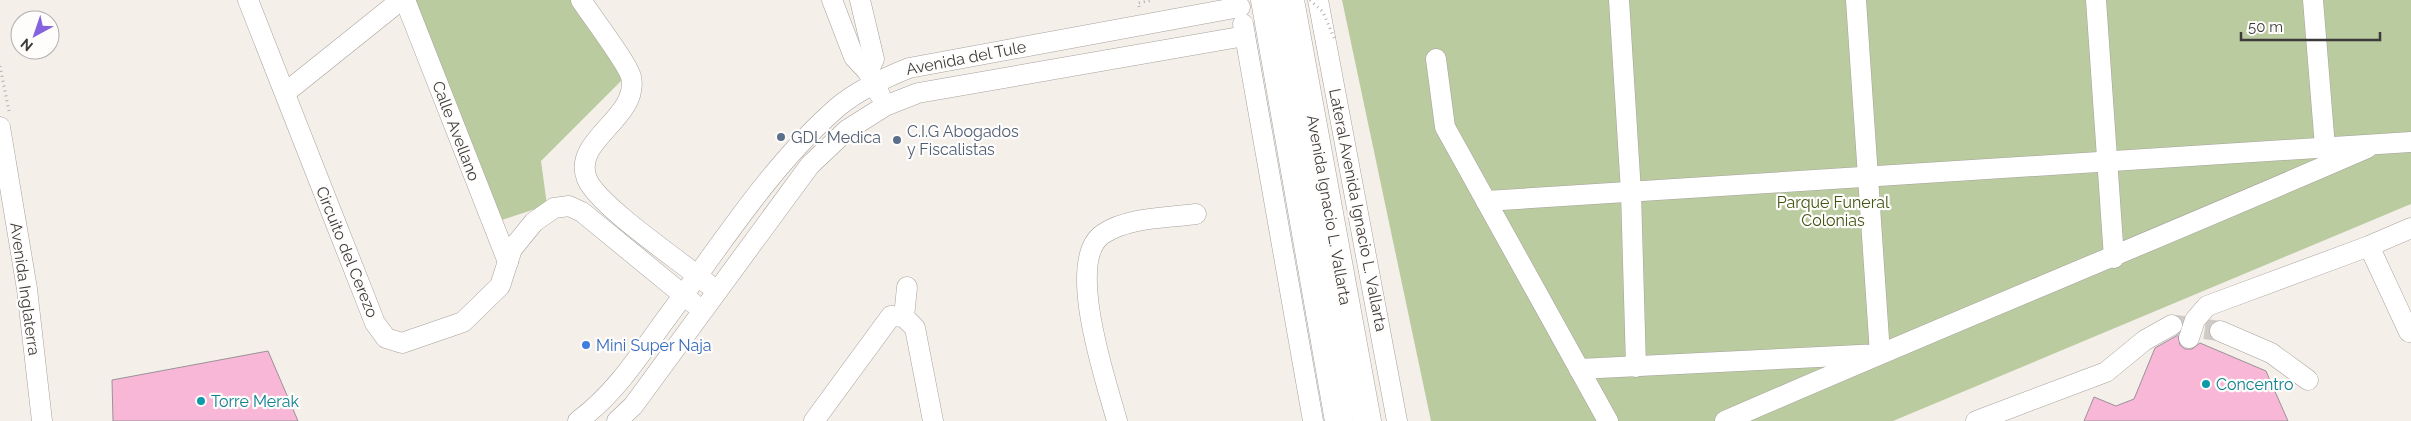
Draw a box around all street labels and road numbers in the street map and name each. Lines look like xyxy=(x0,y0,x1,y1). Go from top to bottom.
street label: Avenida del Tule xyxy=(904,37,1028,79)
street label: Calle Avellano xyxy=(428,78,484,184)
street label: Lateral Avenida Ignacio L. Vallarta xyxy=(1325,87,1391,333)
street label: Avenida Ignacio L. Vallarta xyxy=(1303,113,1355,307)
street label: Circuito del Cerezo xyxy=(312,184,382,320)
street label: Avenida Inglaterra xyxy=(6,221,44,357)

